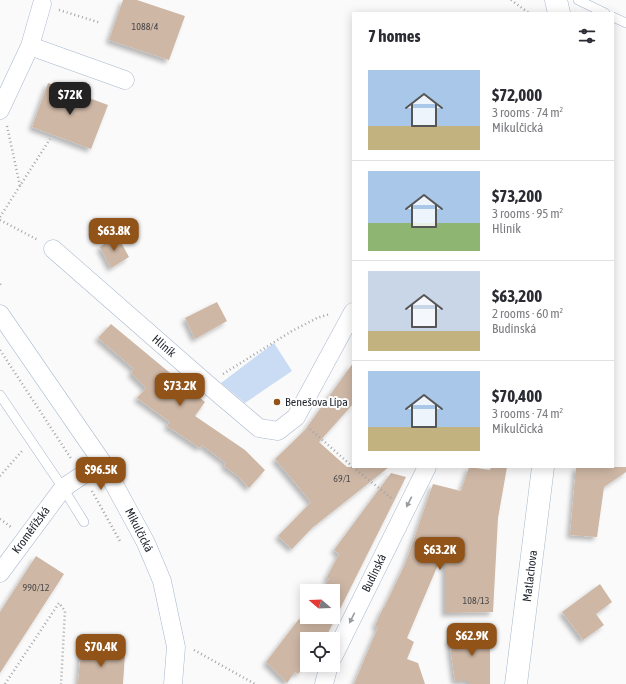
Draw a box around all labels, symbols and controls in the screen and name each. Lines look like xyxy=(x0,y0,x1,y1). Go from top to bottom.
house number: 1088/4 xyxy=(132,21,159,32)
icon: filters xyxy=(576,25,598,47)
text: 7 homes xyxy=(368,26,421,46)
pin: $72K xyxy=(46,82,94,116)
text: $72,000 xyxy=(492,85,542,105)
icon: home xyxy=(400,86,448,134)
text: $72K xyxy=(58,87,82,102)
text: 3 rooms · 74 m² xyxy=(492,105,563,120)
text: Mikulčická xyxy=(492,120,543,135)
text: $73,200 xyxy=(492,186,542,206)
icon: home xyxy=(400,187,448,235)
text: 3 rooms · 95 m² xyxy=(492,206,563,221)
pin: $63.8K xyxy=(81,218,147,252)
text: Hliník xyxy=(492,221,521,236)
text: $63.8K xyxy=(98,223,130,238)
text: $63,200 xyxy=(492,286,542,306)
icon: home xyxy=(400,287,448,335)
text: 2 rooms · 60 m² xyxy=(492,306,563,321)
text: Budínská xyxy=(492,321,536,336)
street label: Hliník xyxy=(149,332,179,361)
pin: $73.2K xyxy=(147,373,213,407)
text: $73.2K xyxy=(164,378,196,393)
text: $70,400 xyxy=(492,386,542,406)
icon: home xyxy=(400,387,448,435)
place label: Benešova Lípa xyxy=(285,395,348,409)
marker: Benešova Lípa xyxy=(272,397,282,407)
text: 3 rooms · 74 m² xyxy=(492,406,563,421)
text: Mikulčická xyxy=(492,421,543,436)
pin: $96.5K xyxy=(68,457,134,491)
text: $96.5K xyxy=(85,462,117,477)
house number: 69/1 xyxy=(333,473,351,484)
one-way arrow xyxy=(406,496,413,507)
street label: Kroměřížská xyxy=(9,504,53,556)
street label: Mikulčická xyxy=(122,506,156,554)
pin: $63.2K xyxy=(407,537,473,571)
text: $63.2K xyxy=(424,542,456,557)
street label: Matlachova xyxy=(520,549,540,603)
street label: Budínská xyxy=(359,552,389,594)
house number: 990/12 xyxy=(23,582,50,593)
north arrow xyxy=(300,584,340,624)
map controls xyxy=(300,584,340,672)
house number: 108/13 xyxy=(463,595,490,606)
one-way arrow xyxy=(349,613,355,624)
pin: $62.9K xyxy=(439,623,505,657)
text: $62.9K xyxy=(456,628,488,643)
button: locate xyxy=(300,632,340,672)
pin: $70.4K xyxy=(68,634,134,668)
text: $70.4K xyxy=(85,639,117,654)

